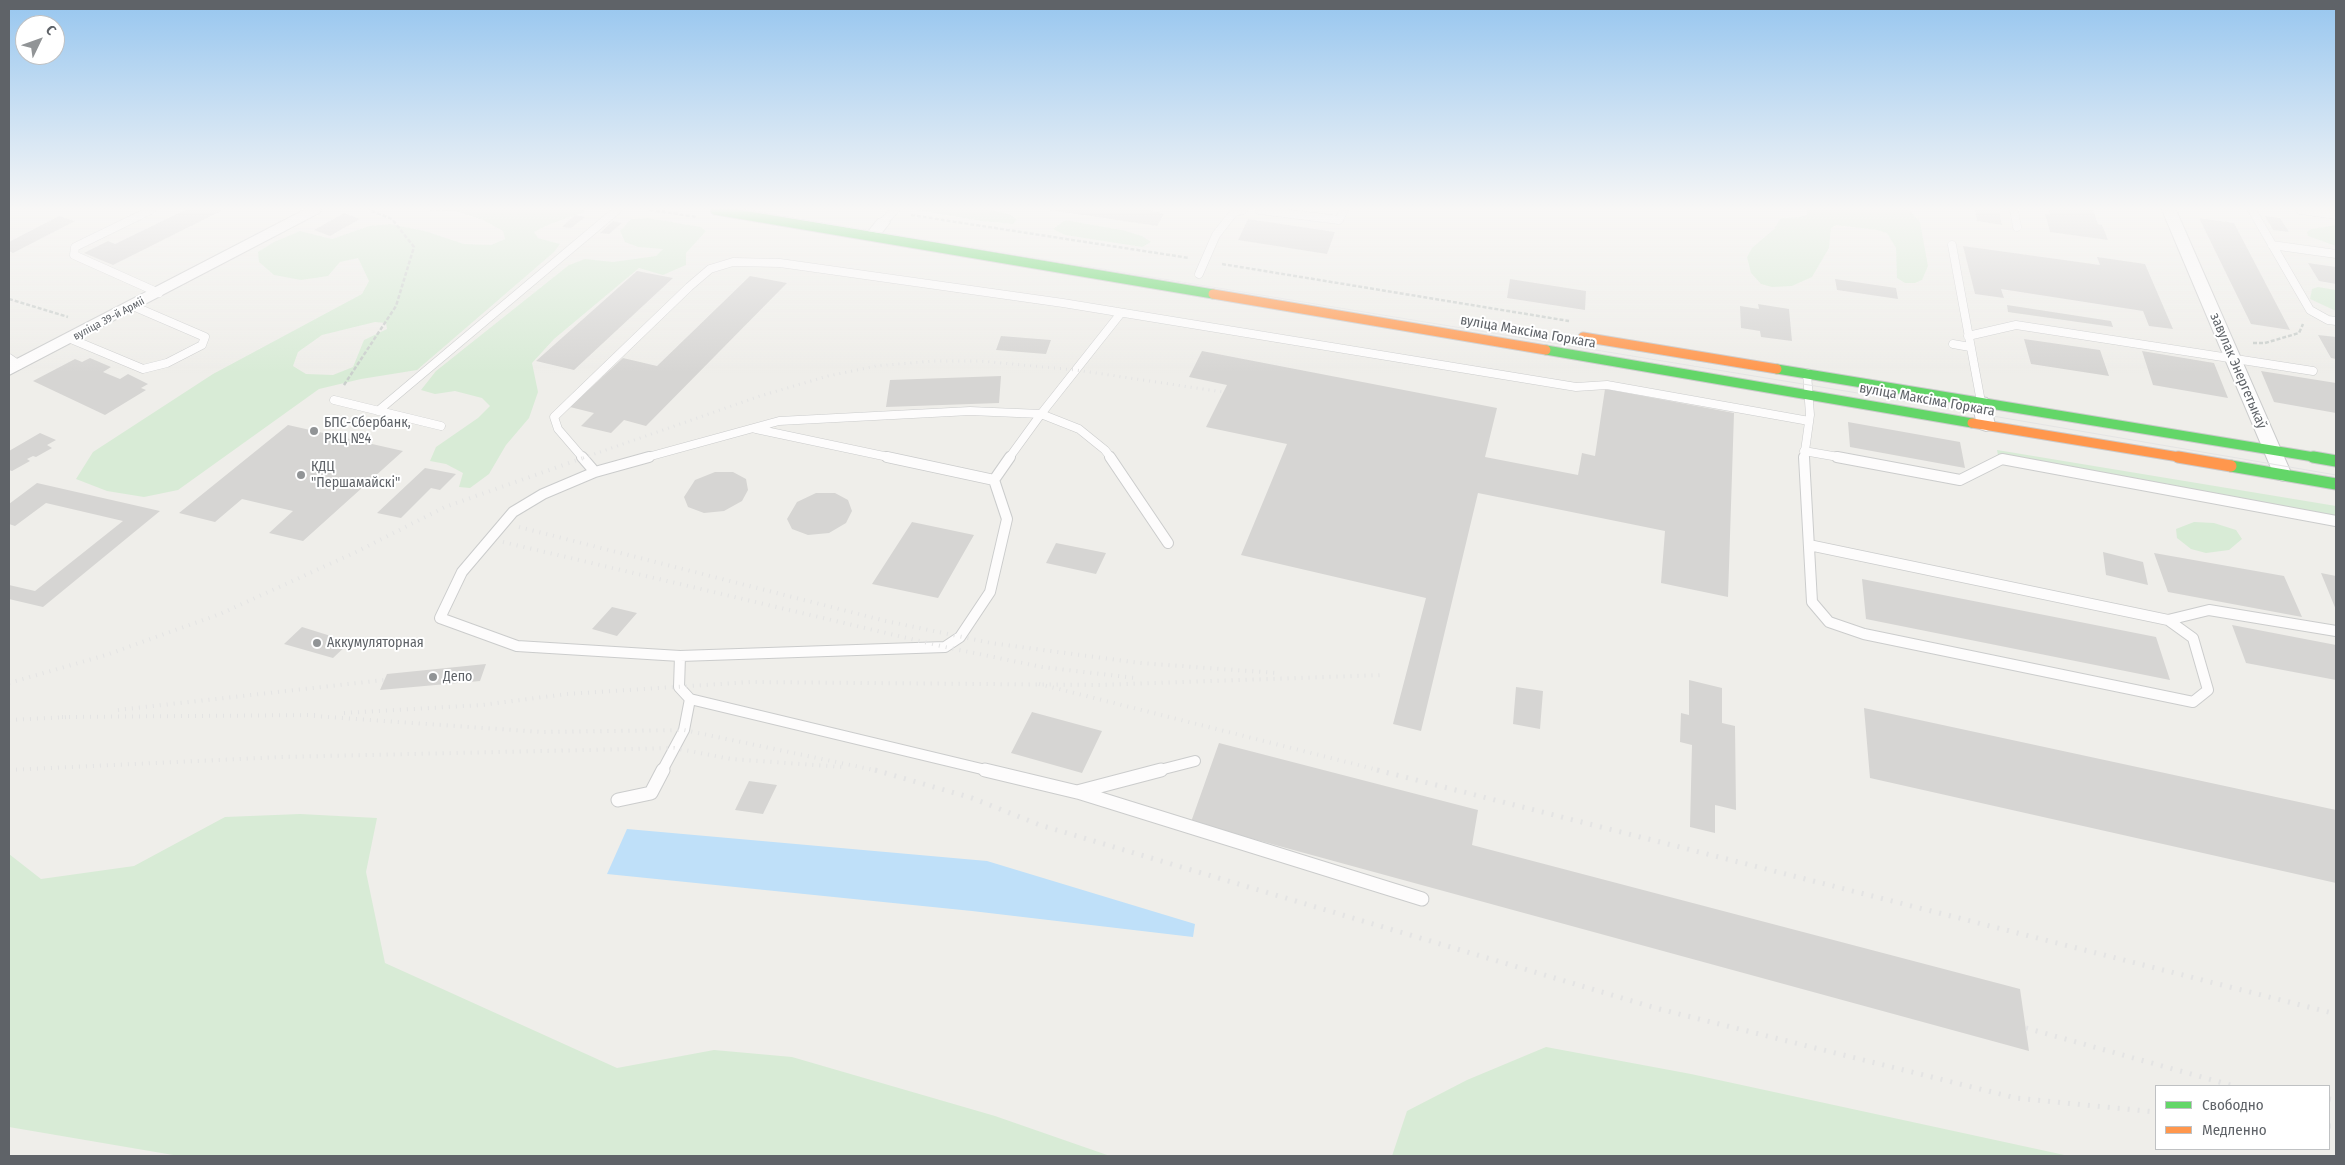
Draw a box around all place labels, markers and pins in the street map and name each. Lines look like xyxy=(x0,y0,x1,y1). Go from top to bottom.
place label: БПС-Сбербанк, РКЦ №4 xyxy=(324,415,411,448)
marker: БПС-Сбербанк, РКЦ №4 xyxy=(308,425,320,437)
place label: КДЦ "Першамайскі" xyxy=(311,459,400,492)
marker: КДЦ "Першамайскі" xyxy=(295,469,307,481)
place label: Аккумуляторная xyxy=(327,635,424,651)
marker: Аккумуляторная xyxy=(311,637,323,649)
place label: Депо xyxy=(443,669,472,685)
marker: Депо xyxy=(427,671,439,683)

